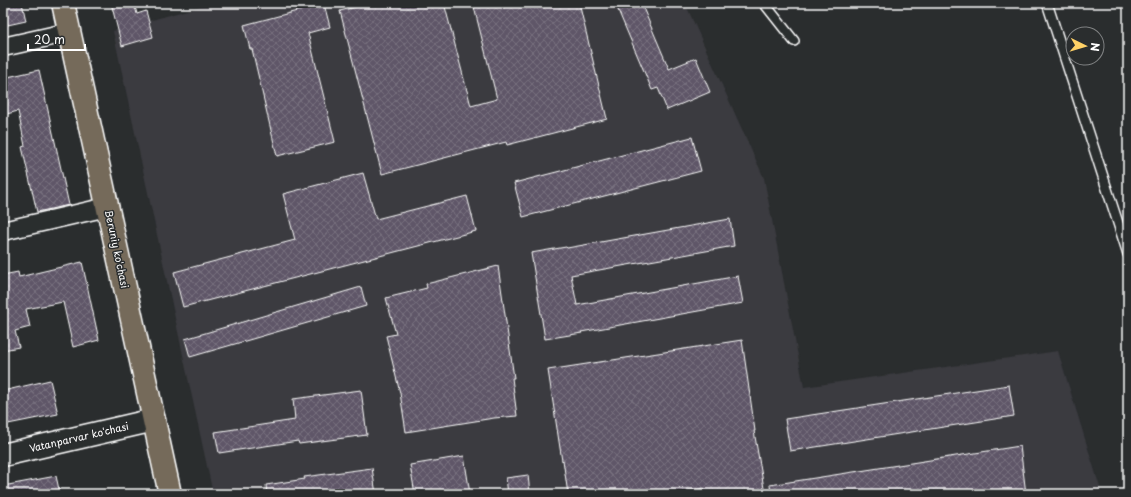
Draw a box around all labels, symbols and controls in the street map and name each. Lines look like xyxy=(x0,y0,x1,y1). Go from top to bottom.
scale bar xyxy=(28,26,85,52)
north arrow xyxy=(1065,26,1105,66)
text: 20 m xyxy=(34,30,65,48)
text: N xyxy=(1087,42,1104,52)
street label: Beruniy ko'chasi xyxy=(101,208,133,290)
street label: Vatanparvar ko'chasi xyxy=(28,418,130,455)

